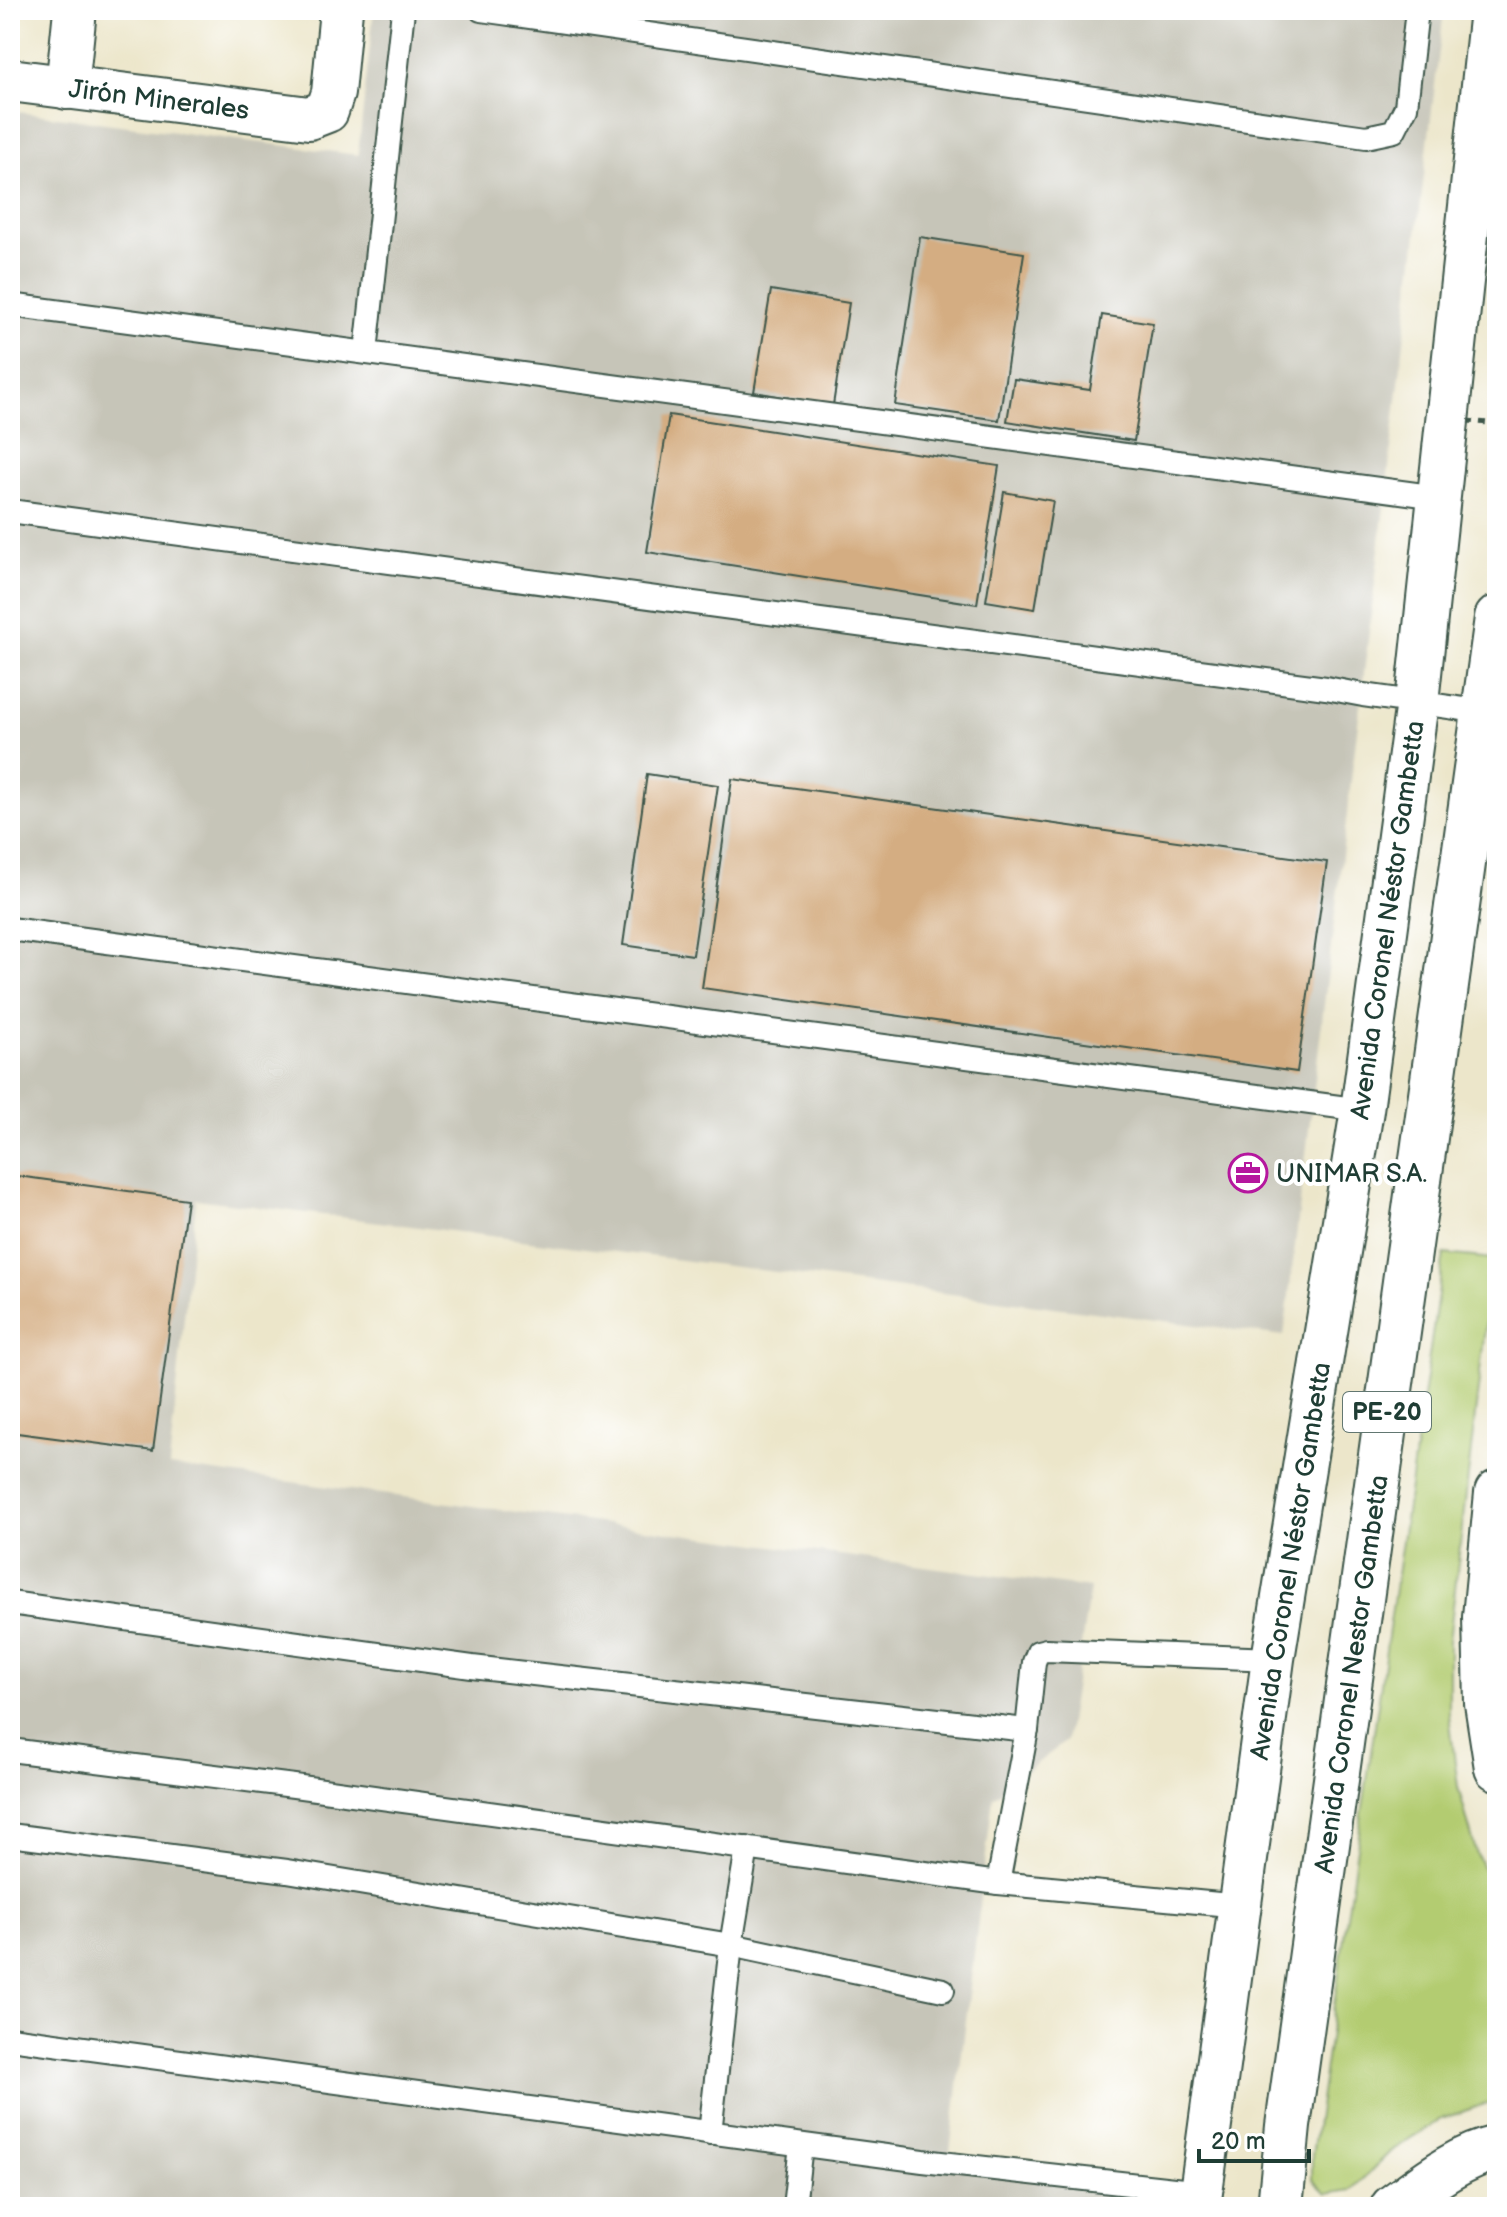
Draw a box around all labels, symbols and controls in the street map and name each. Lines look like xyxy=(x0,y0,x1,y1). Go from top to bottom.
street label: Jirón Minerales xyxy=(67,74,251,127)
street label: Avenida Coronel Néstor Gambetta xyxy=(1345,719,1432,1122)
office icon: UNIMAR S.A. xyxy=(1227,1152,1269,1194)
place label: UNIMAR S.A. xyxy=(1276,1159,1427,1190)
street label: Avenida Coronel Néstor Gambetta xyxy=(1245,1360,1338,1762)
road number: PE-20 xyxy=(1343,1392,1431,1432)
street label: Avenida Coronel Nestor Gambetta xyxy=(1309,1473,1396,1875)
scale bar xyxy=(1199,2113,1309,2163)
text: 20 m xyxy=(1211,2127,1266,2156)

